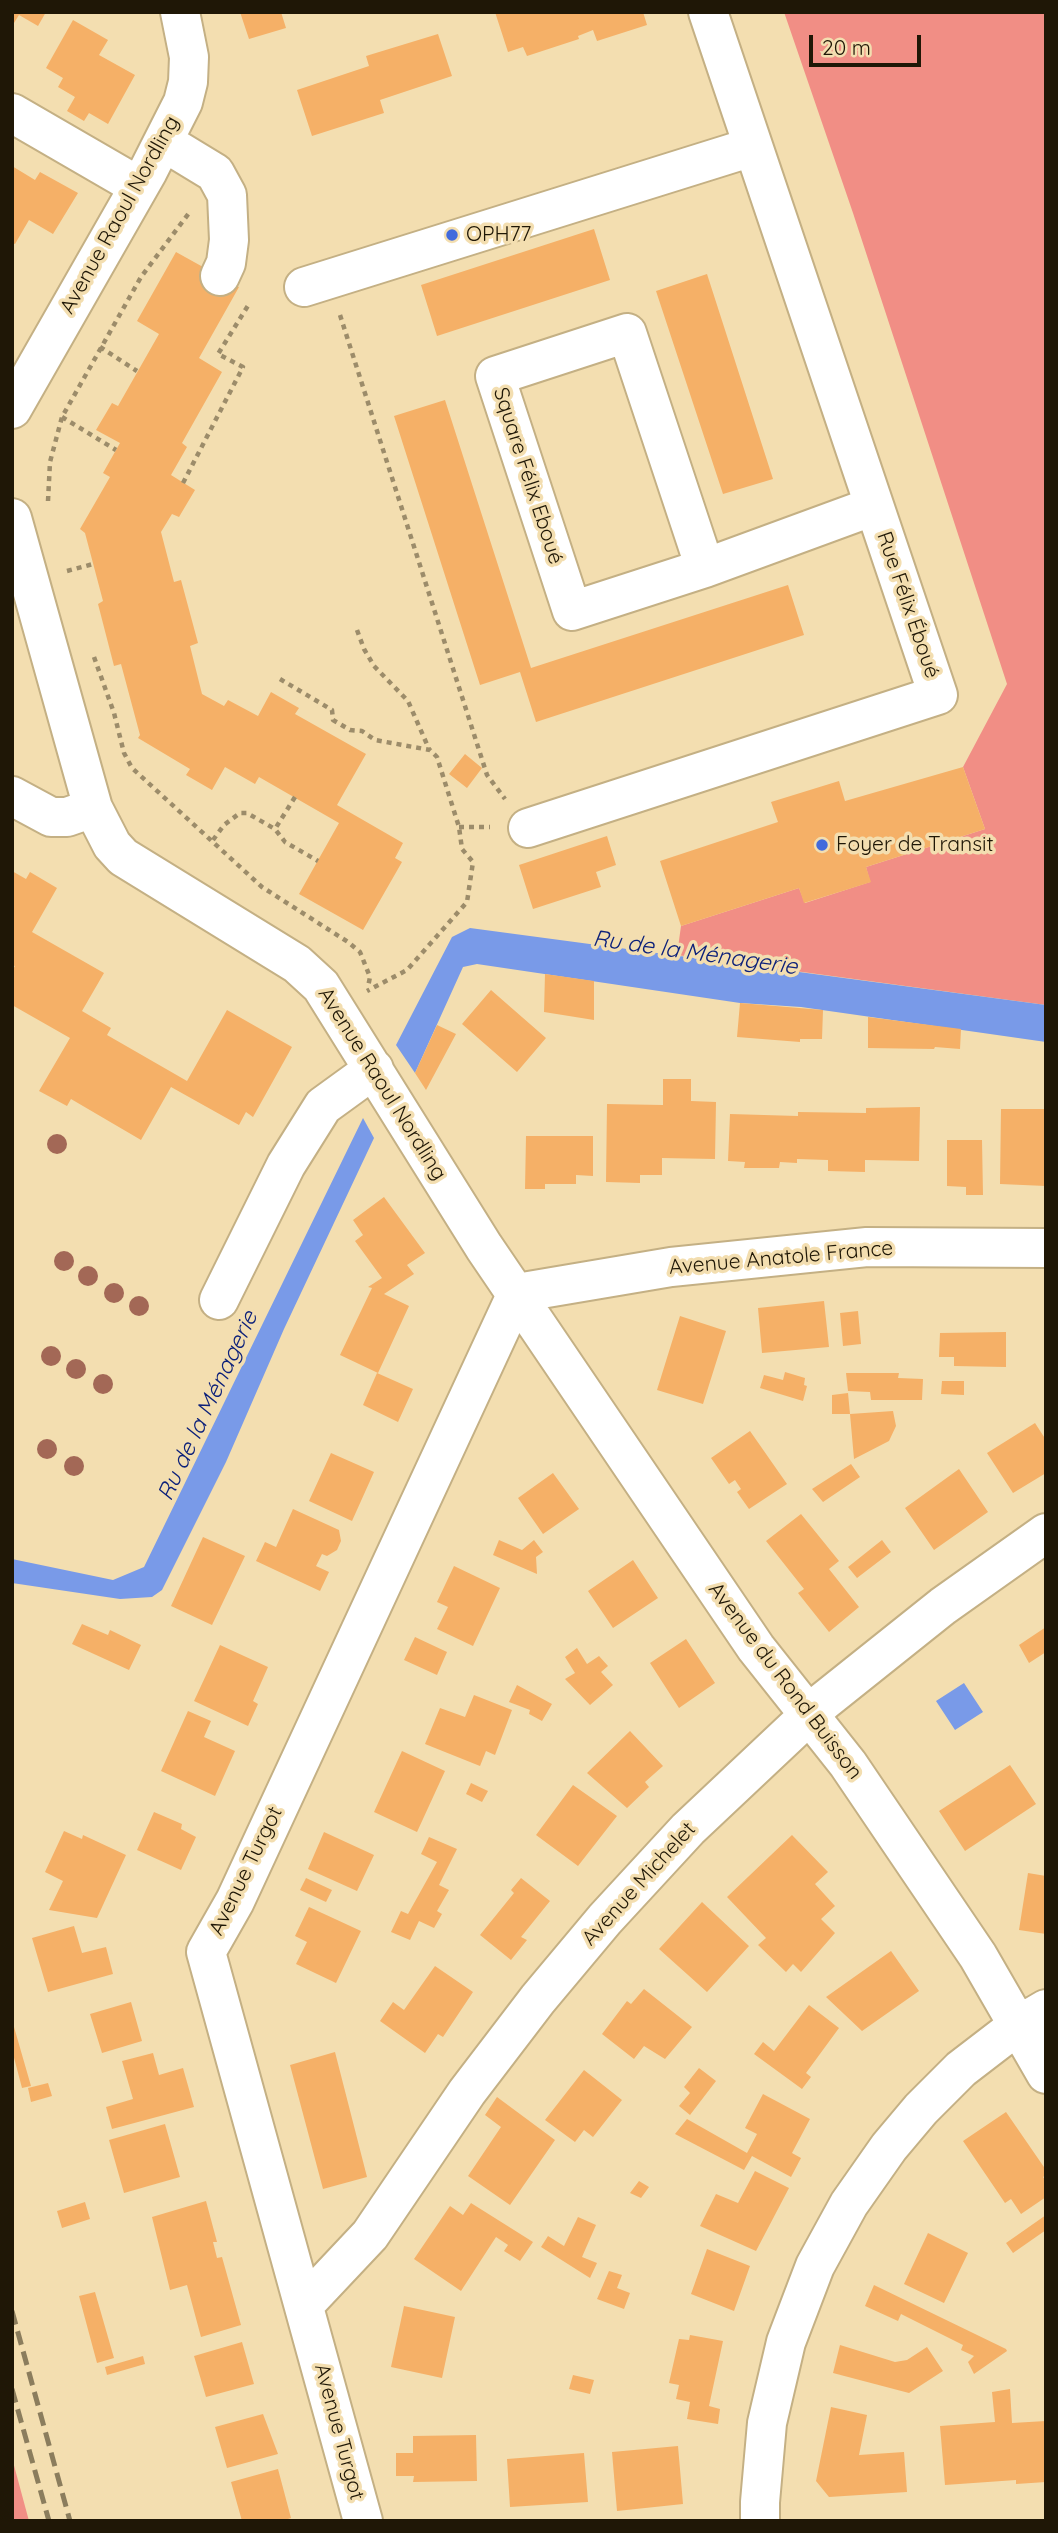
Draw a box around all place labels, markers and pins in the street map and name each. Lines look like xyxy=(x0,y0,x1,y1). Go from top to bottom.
place label: OPH77 xyxy=(466,222,531,248)
marker: OPH77 xyxy=(444,227,460,243)
place label: Foyer de Transit xyxy=(836,832,994,858)
marker: Foyer de Transit xyxy=(814,837,830,853)

